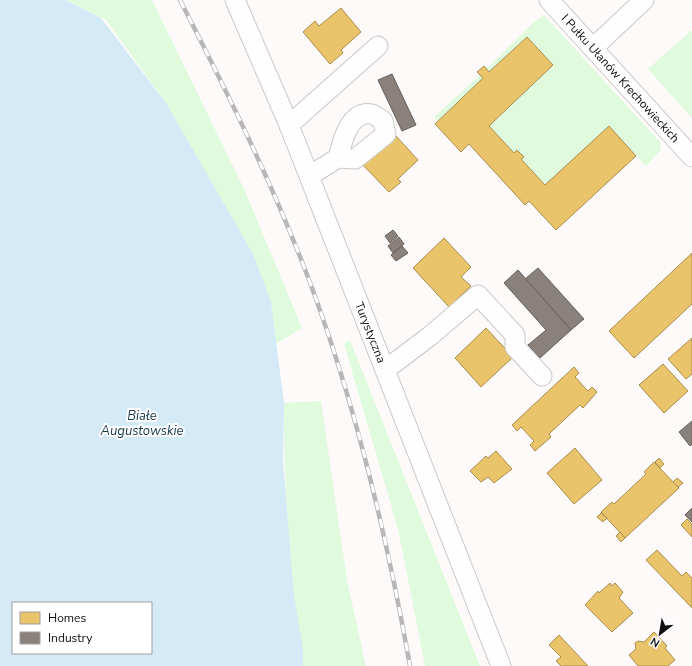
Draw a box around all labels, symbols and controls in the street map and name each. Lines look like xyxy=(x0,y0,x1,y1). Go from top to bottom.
street label: I Pułku Ułanów Krechowieckich xyxy=(558,11,683,146)
street label: Turystyczna xyxy=(351,300,389,365)
water label: Białe Augustowskie xyxy=(100,407,184,440)
legend xyxy=(12,602,152,654)
text: Homes xyxy=(48,610,86,626)
north arrow xyxy=(640,614,680,654)
text: Industry xyxy=(48,630,93,646)
text: N xyxy=(648,634,662,651)

